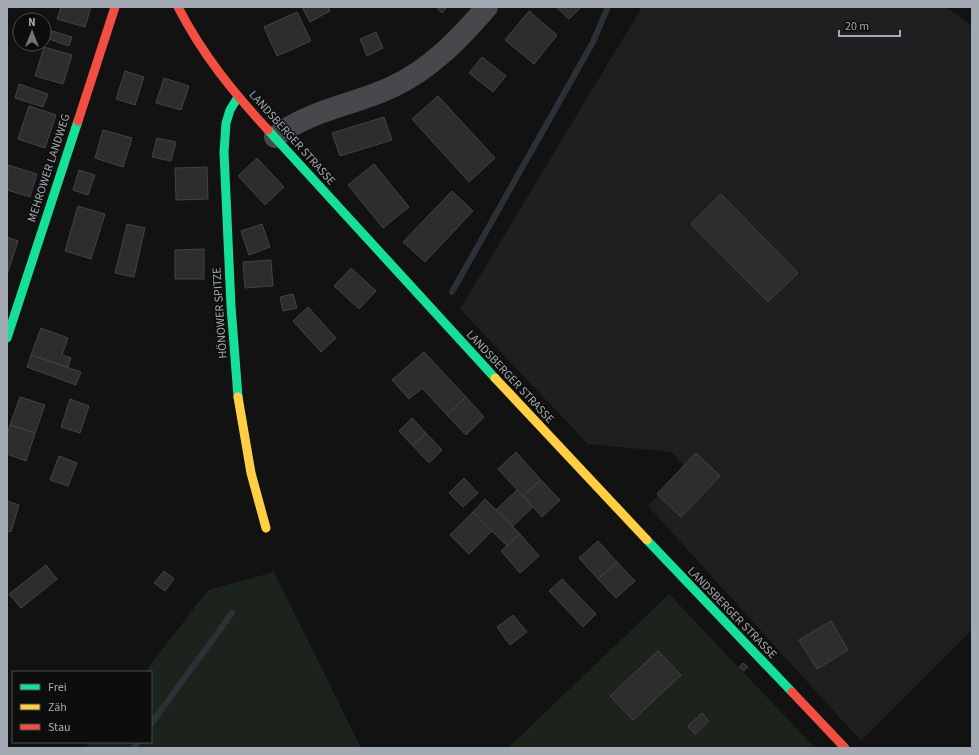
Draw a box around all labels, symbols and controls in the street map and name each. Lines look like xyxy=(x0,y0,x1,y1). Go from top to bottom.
north arrow xyxy=(12,12,52,52)
scale bar xyxy=(839,12,900,38)
text: N xyxy=(28,15,36,30)
text: 20 m xyxy=(845,18,869,35)
street label: LANDSBERGER STRASSE xyxy=(245,87,339,189)
street label: MEHROWER LANDWEG xyxy=(23,112,75,224)
street label: HÖNOWER SPITZE xyxy=(208,267,232,359)
street label: LANDSBERGER STRASSE xyxy=(462,327,558,427)
street label: LANDSBERGER STRASSE xyxy=(684,563,780,663)
legend xyxy=(12,671,152,743)
text: Frei xyxy=(48,679,67,696)
text: Zäh xyxy=(48,699,67,716)
text: Stau xyxy=(48,719,71,736)

